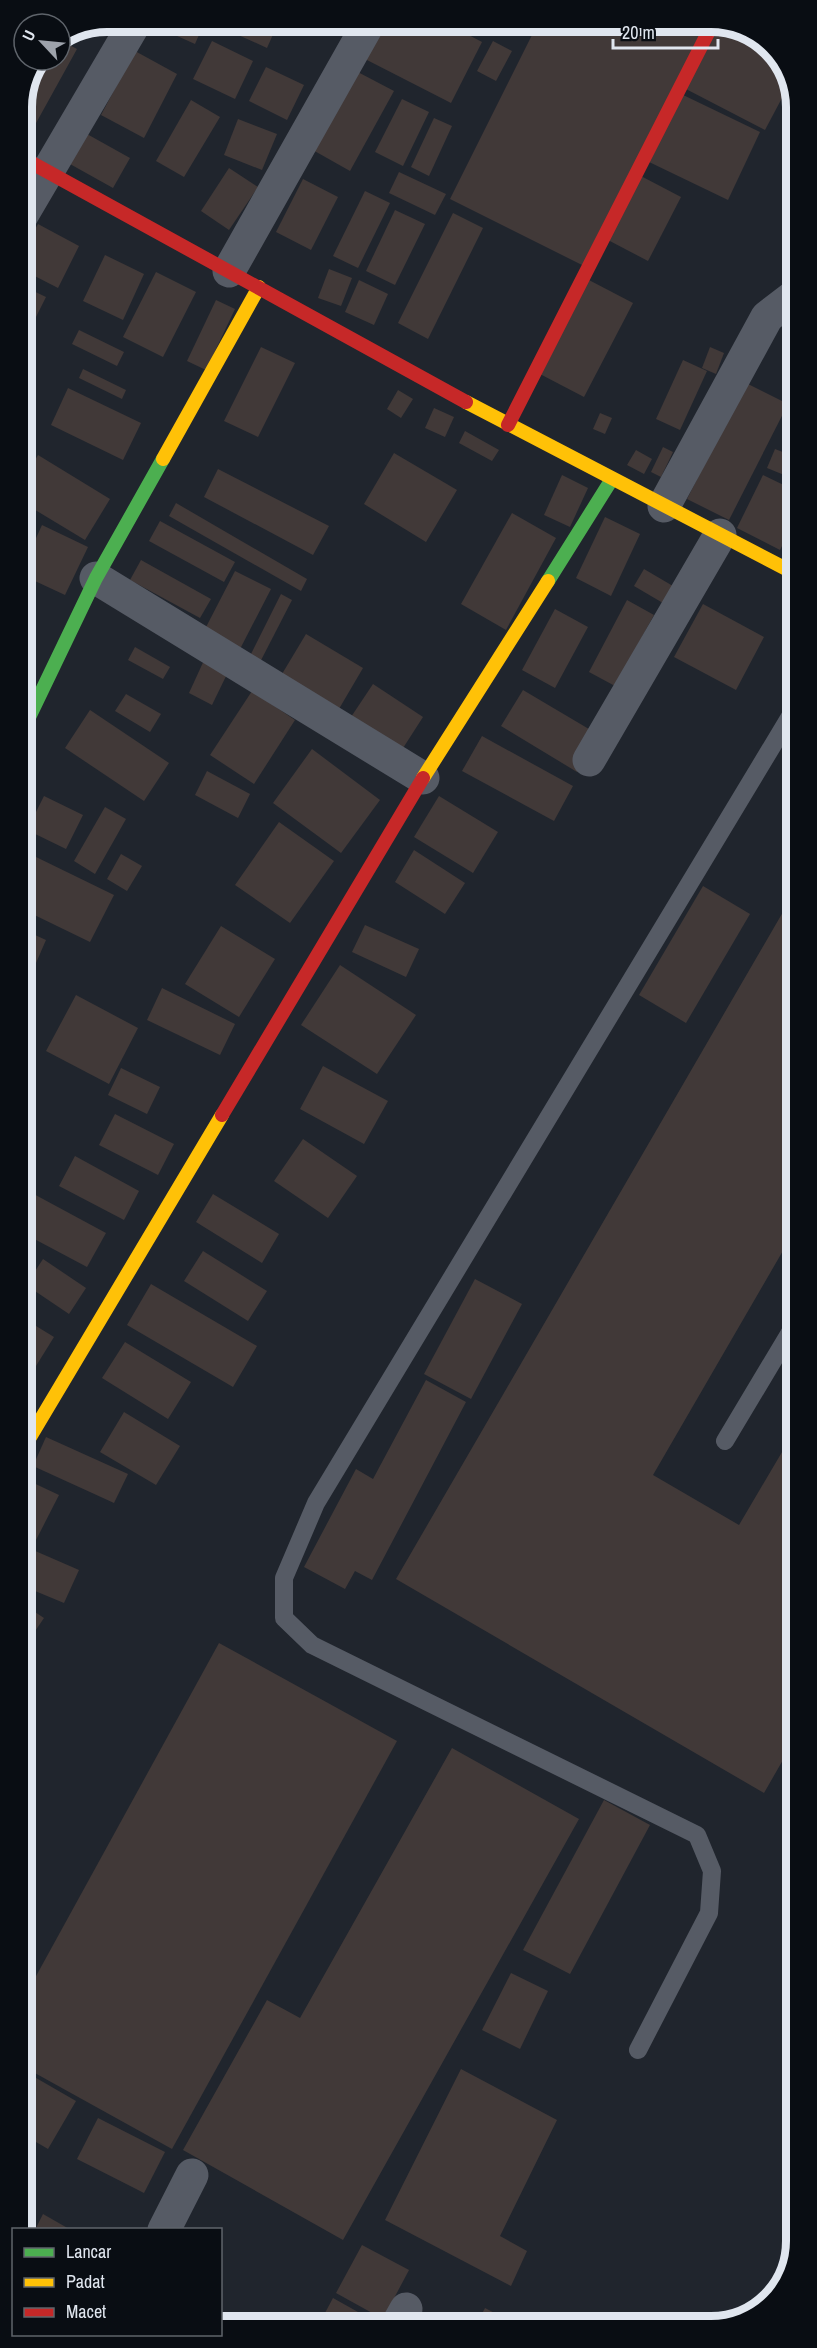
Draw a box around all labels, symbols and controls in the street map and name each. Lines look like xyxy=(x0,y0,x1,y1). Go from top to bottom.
north arrow xyxy=(12,12,72,72)
scale bar xyxy=(613,12,718,50)
text: 20 m xyxy=(622,20,655,45)
text: U xyxy=(17,26,40,45)
legend xyxy=(12,2228,222,2336)
text: Lancar xyxy=(66,2239,111,2264)
text: Padat xyxy=(66,2269,105,2294)
text: Macet xyxy=(66,2299,106,2324)

